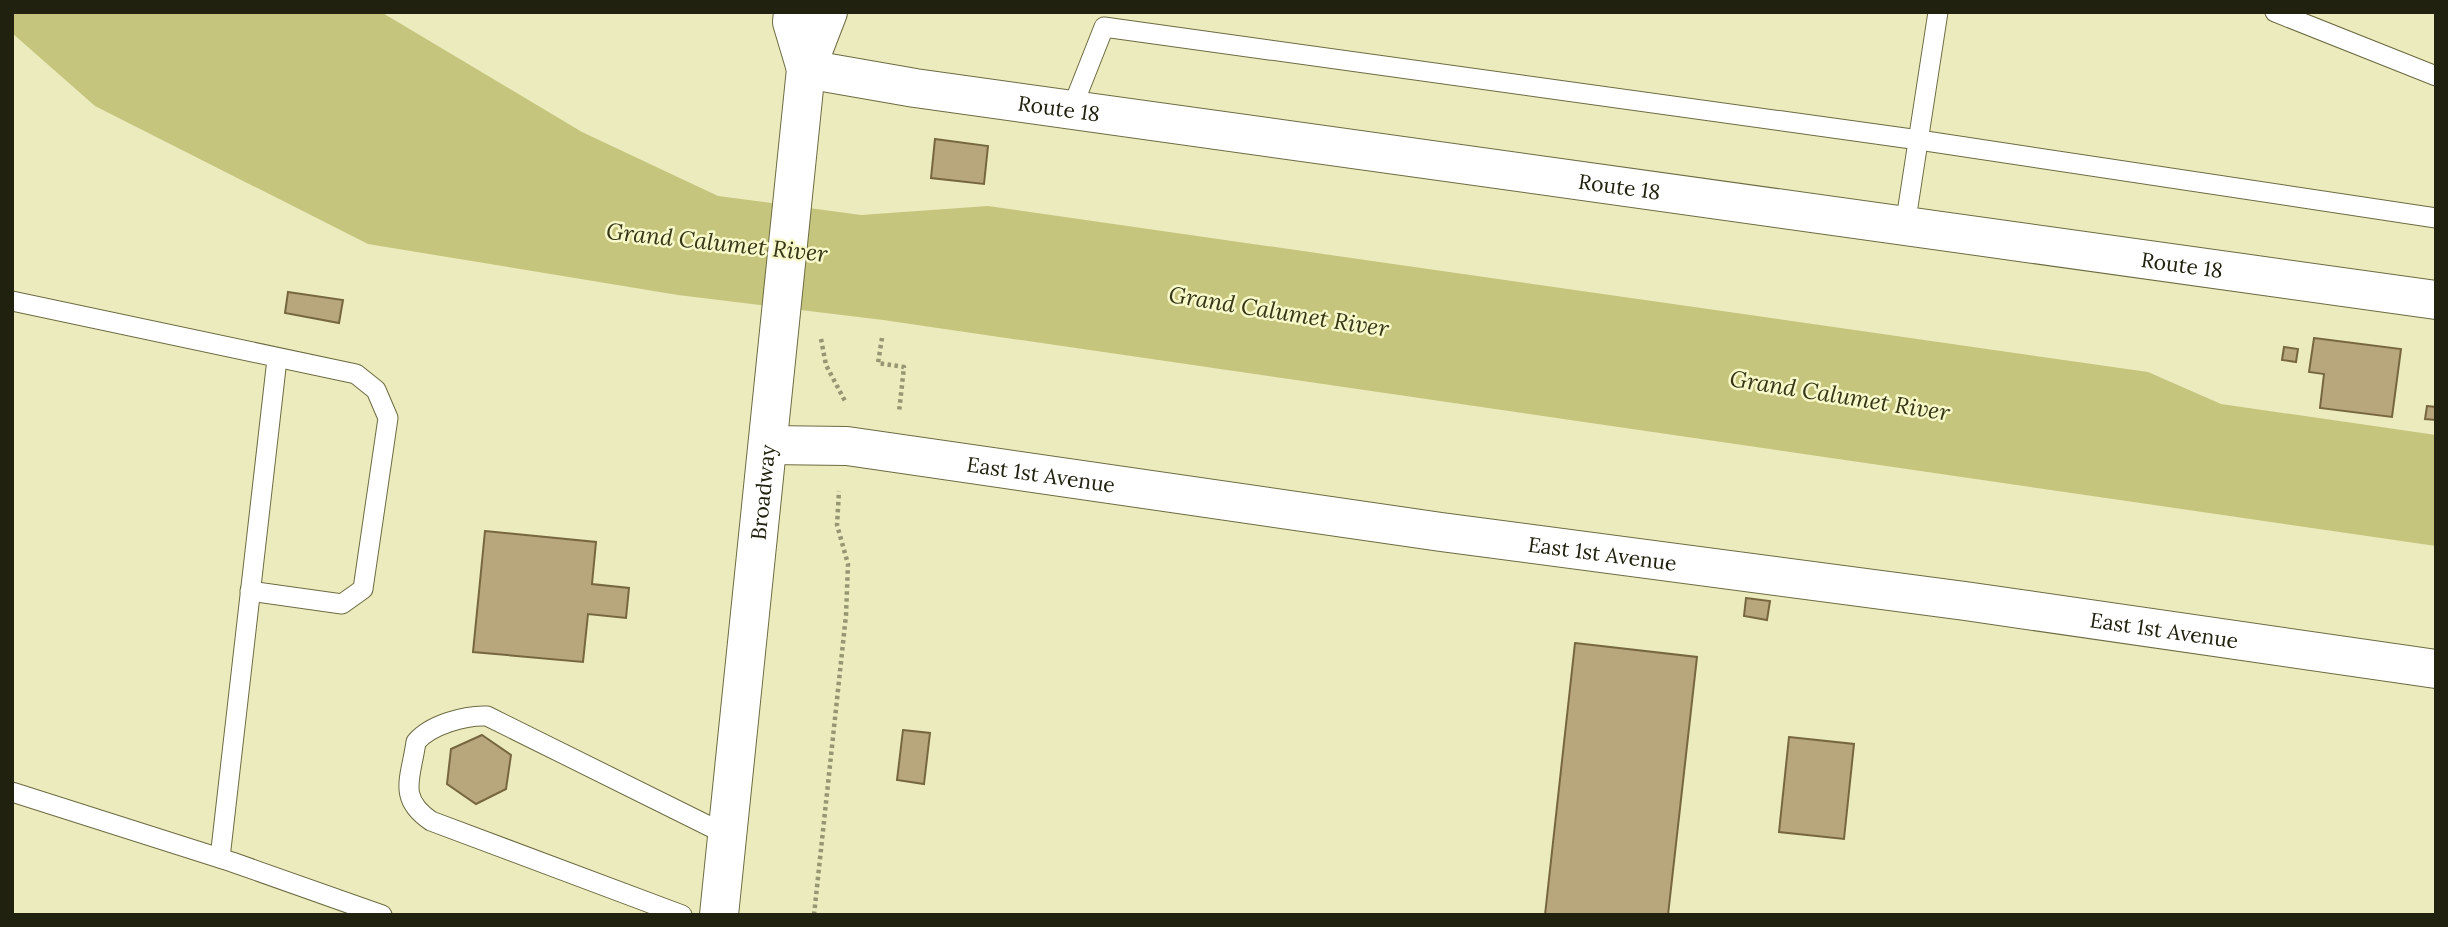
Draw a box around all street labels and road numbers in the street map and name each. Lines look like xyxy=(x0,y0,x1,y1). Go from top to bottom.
street label: Route 18 xyxy=(1016,89,1102,127)
street label: Route 18 xyxy=(1577,167,1662,205)
street label: Route 18 xyxy=(2139,246,2225,284)
street label: Broadway xyxy=(744,443,781,541)
street label: East 1st Avenue xyxy=(965,450,1117,498)
street label: East 1st Avenue xyxy=(1526,530,1678,576)
street label: East 1st Avenue xyxy=(2088,606,2240,654)

